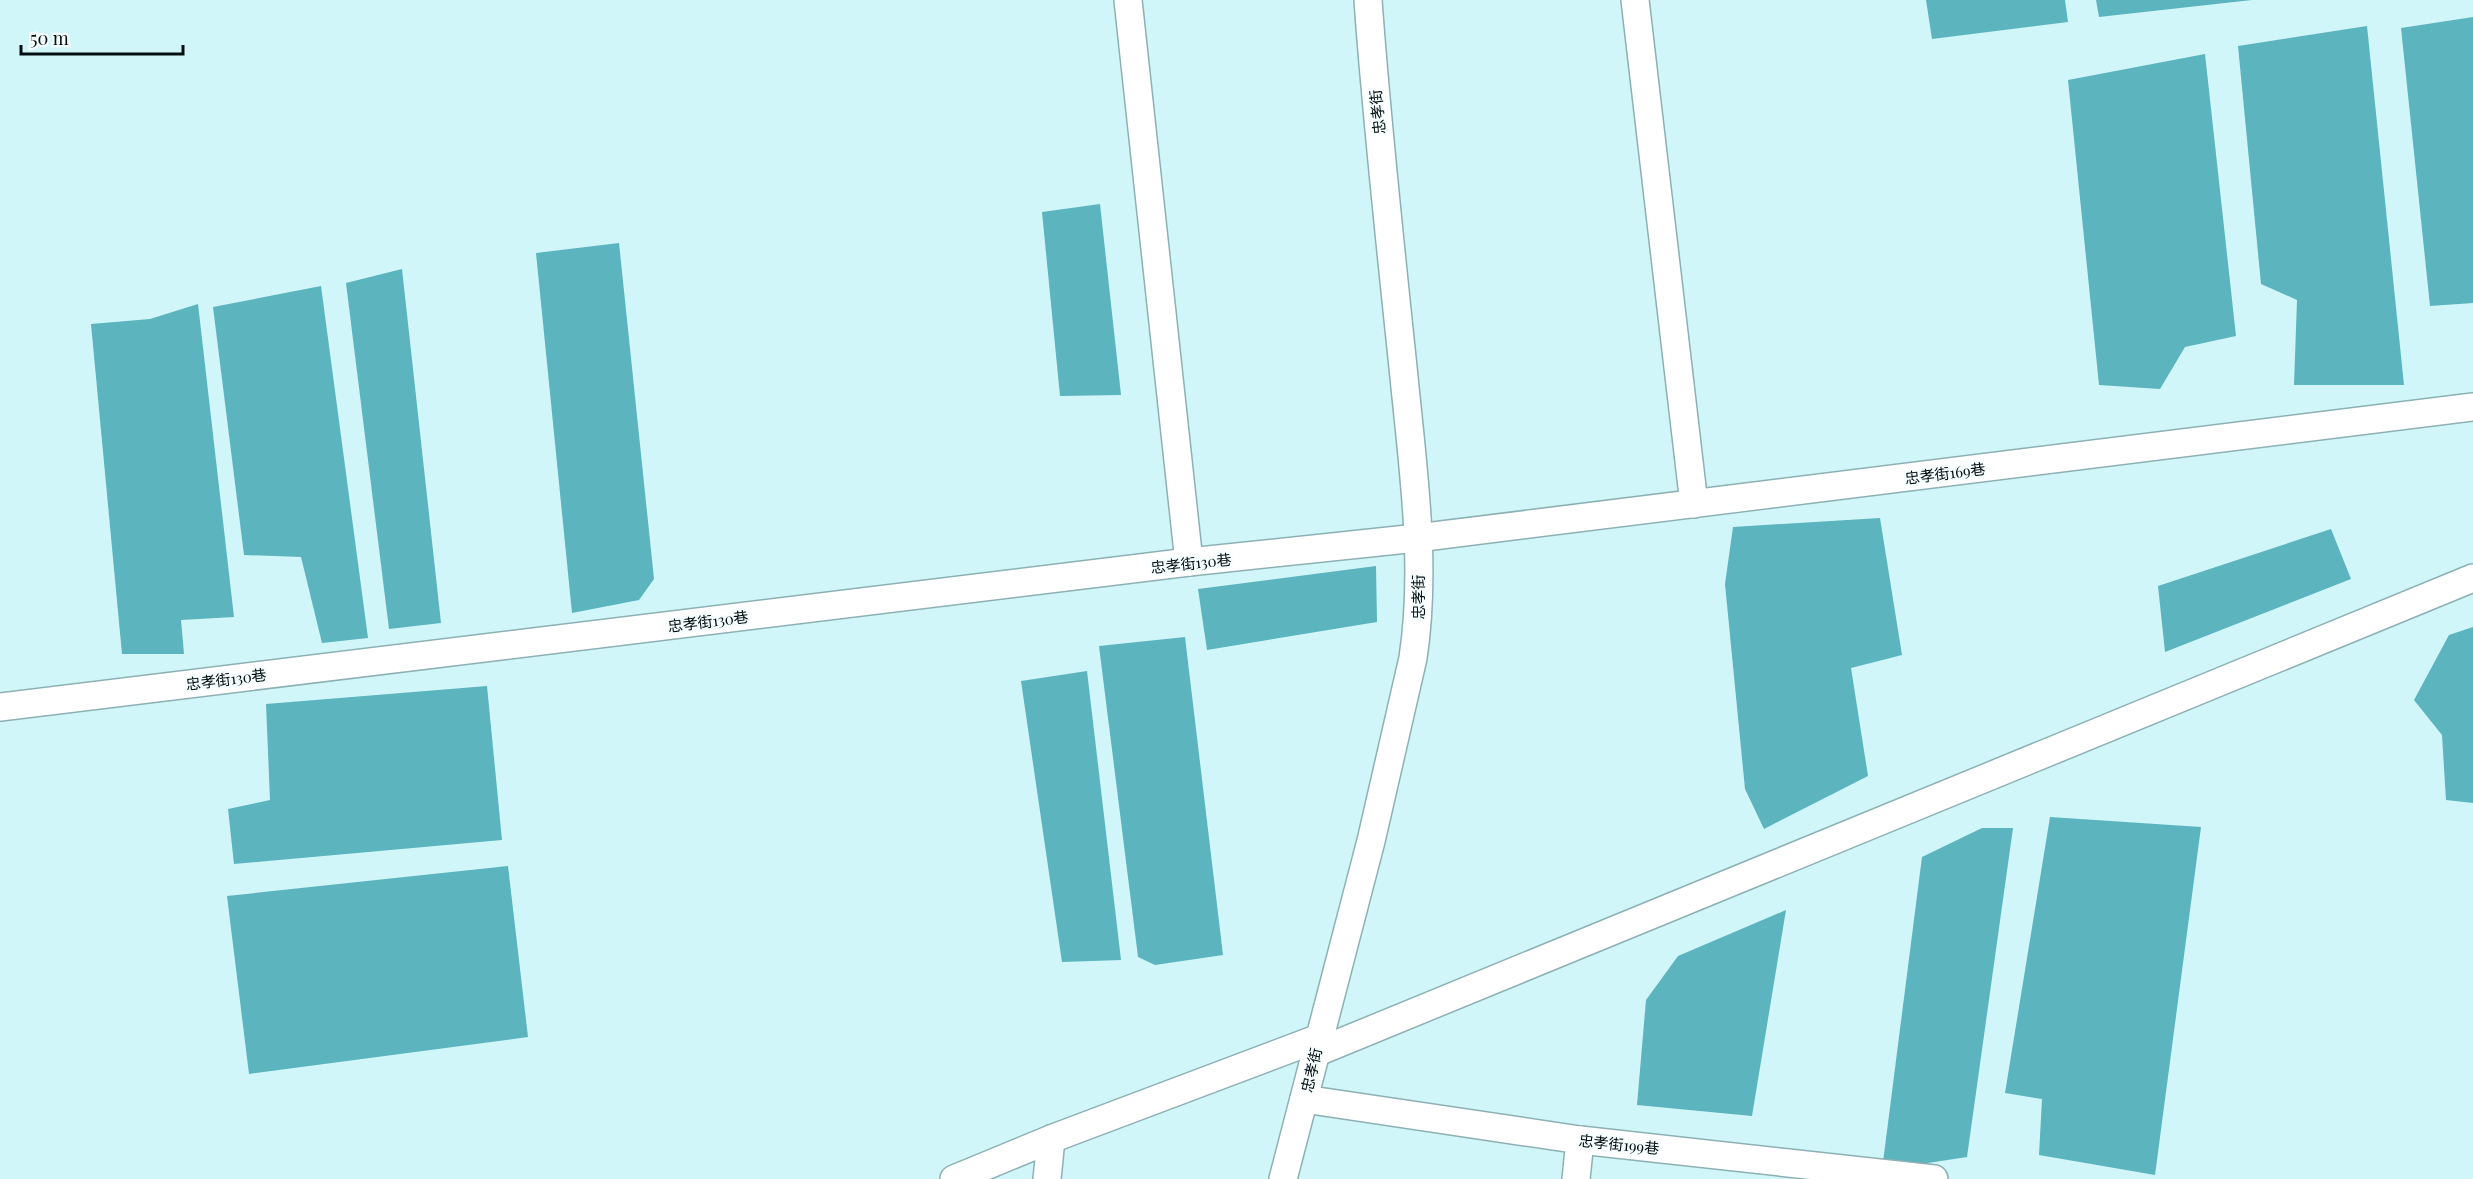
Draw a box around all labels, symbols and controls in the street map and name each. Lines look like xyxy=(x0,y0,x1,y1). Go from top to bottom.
scale bar xyxy=(21,18,183,56)
text: 50 m xyxy=(30,26,69,50)
street label: 忠孝街 xyxy=(1365,89,1389,135)
street label: 忠孝街169巷 xyxy=(1904,458,1986,488)
street label: 忠孝街130巷 xyxy=(1150,549,1232,577)
street label: 忠孝街 xyxy=(1408,574,1428,620)
street label: 忠孝街130巷 xyxy=(667,606,749,636)
street label: 忠孝街130巷 xyxy=(185,664,267,694)
street label: 忠孝街 xyxy=(1296,1046,1326,1094)
street label: 忠孝街199巷 xyxy=(1578,1130,1660,1158)

